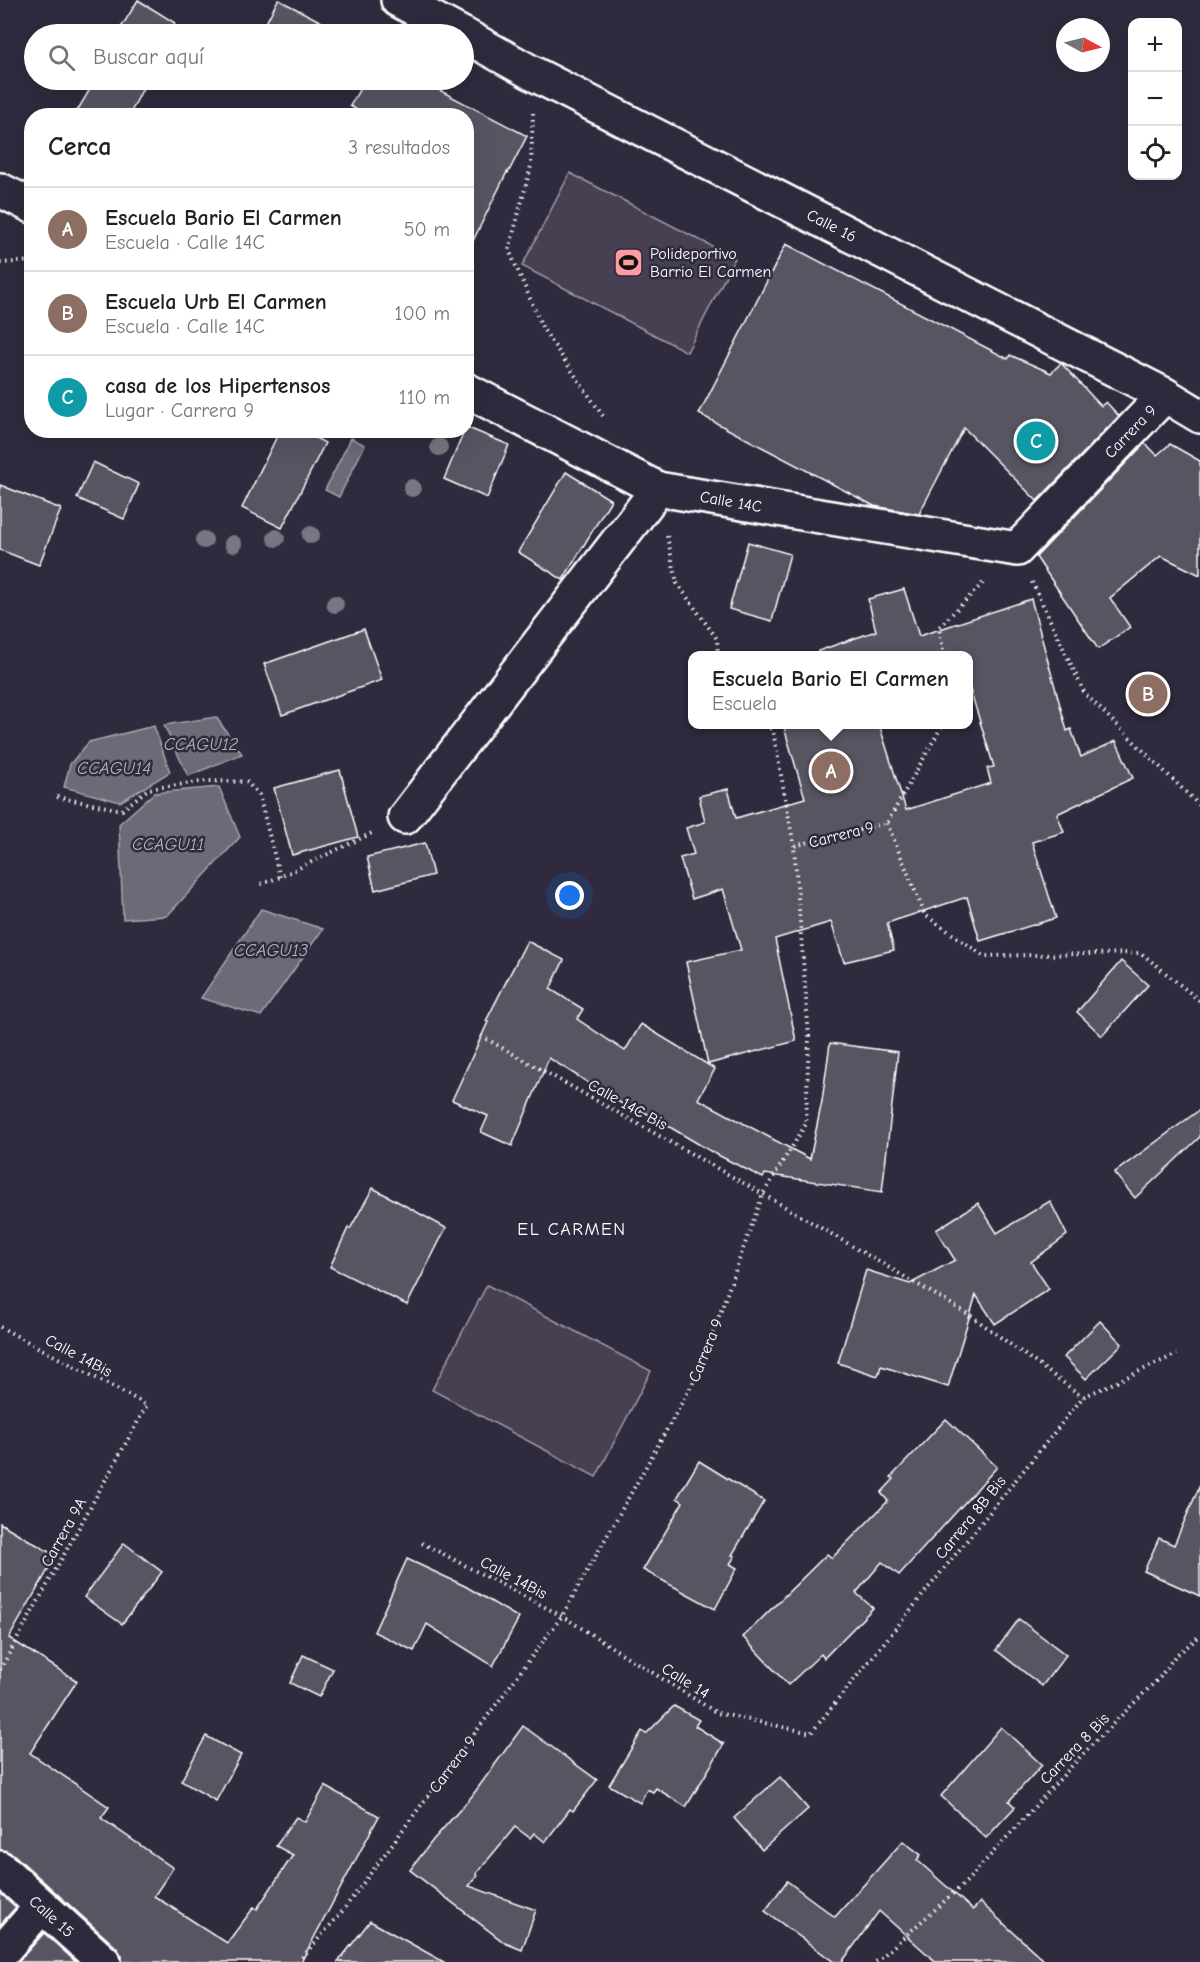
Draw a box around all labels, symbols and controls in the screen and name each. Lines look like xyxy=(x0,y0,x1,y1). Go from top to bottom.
north arrow xyxy=(1056,18,1110,72)
map controls xyxy=(1128,18,1182,180)
button: + xyxy=(1128,18,1182,72)
search box xyxy=(24,24,474,90)
icon: search xyxy=(45,41,78,74)
text: Buscar aquí xyxy=(93,44,204,70)
button: − xyxy=(1128,72,1182,126)
button: locate xyxy=(1128,126,1182,180)
text: Cerca xyxy=(48,132,112,162)
text: 3 resultados xyxy=(348,136,450,159)
text: Escuela Bario El Carmen xyxy=(105,205,342,231)
street label: Calle 16 xyxy=(804,206,859,246)
text: A xyxy=(62,218,73,241)
text: 50 m xyxy=(404,218,450,241)
text: Escuela · Calle 14C xyxy=(105,231,265,254)
place label: Polideportivo Barrio El Carmen xyxy=(650,245,771,281)
sports icon: Polideportivo Barrio El Carmen xyxy=(613,246,645,278)
text: Escuela Urb El Carmen xyxy=(105,289,327,315)
text: B xyxy=(61,302,74,325)
text: 100 m xyxy=(395,302,450,325)
text: Escuela · Calle 14C xyxy=(105,315,265,338)
text: casa de los Hipertensos xyxy=(105,373,330,399)
text: C xyxy=(61,386,74,409)
text: 110 m xyxy=(399,386,450,409)
text: Lugar · Carrera 9 xyxy=(105,399,254,422)
street label: Carrera 9 xyxy=(1101,401,1160,462)
pin: C xyxy=(1016,418,1056,464)
street label: Calle 14C xyxy=(699,488,763,516)
popup xyxy=(688,651,973,729)
text: Escuela Bario El Carmen xyxy=(712,666,949,692)
pin: B xyxy=(1128,672,1168,716)
text: Escuela xyxy=(712,692,777,715)
water label: CCAGU12 xyxy=(164,734,239,755)
pin: A xyxy=(812,748,850,794)
water label: CCAGU14 xyxy=(77,758,151,779)
street label: Carrera 9 xyxy=(807,818,876,852)
water label: CCAGU11 xyxy=(132,834,204,855)
your location xyxy=(555,881,584,910)
water label: CCAGU13 xyxy=(234,940,308,961)
street label: Calle 14C Bis xyxy=(585,1076,671,1134)
district label: EL CARMEN xyxy=(517,1219,627,1240)
street label: Carrera 9 xyxy=(685,1316,727,1385)
street label: Calle 14Bis xyxy=(42,1331,115,1381)
street label: Carrera 8B Bis xyxy=(932,1472,1010,1563)
street label: Carrera 9A xyxy=(38,1495,90,1570)
street label: Calle 14Bis xyxy=(477,1553,550,1603)
street label: Calle 14 xyxy=(658,1659,713,1702)
street label: Carrera 8 Bis xyxy=(1036,1709,1113,1788)
street label: Carrera 9 xyxy=(426,1733,480,1797)
street label: Calle 15 xyxy=(25,1892,77,1941)

